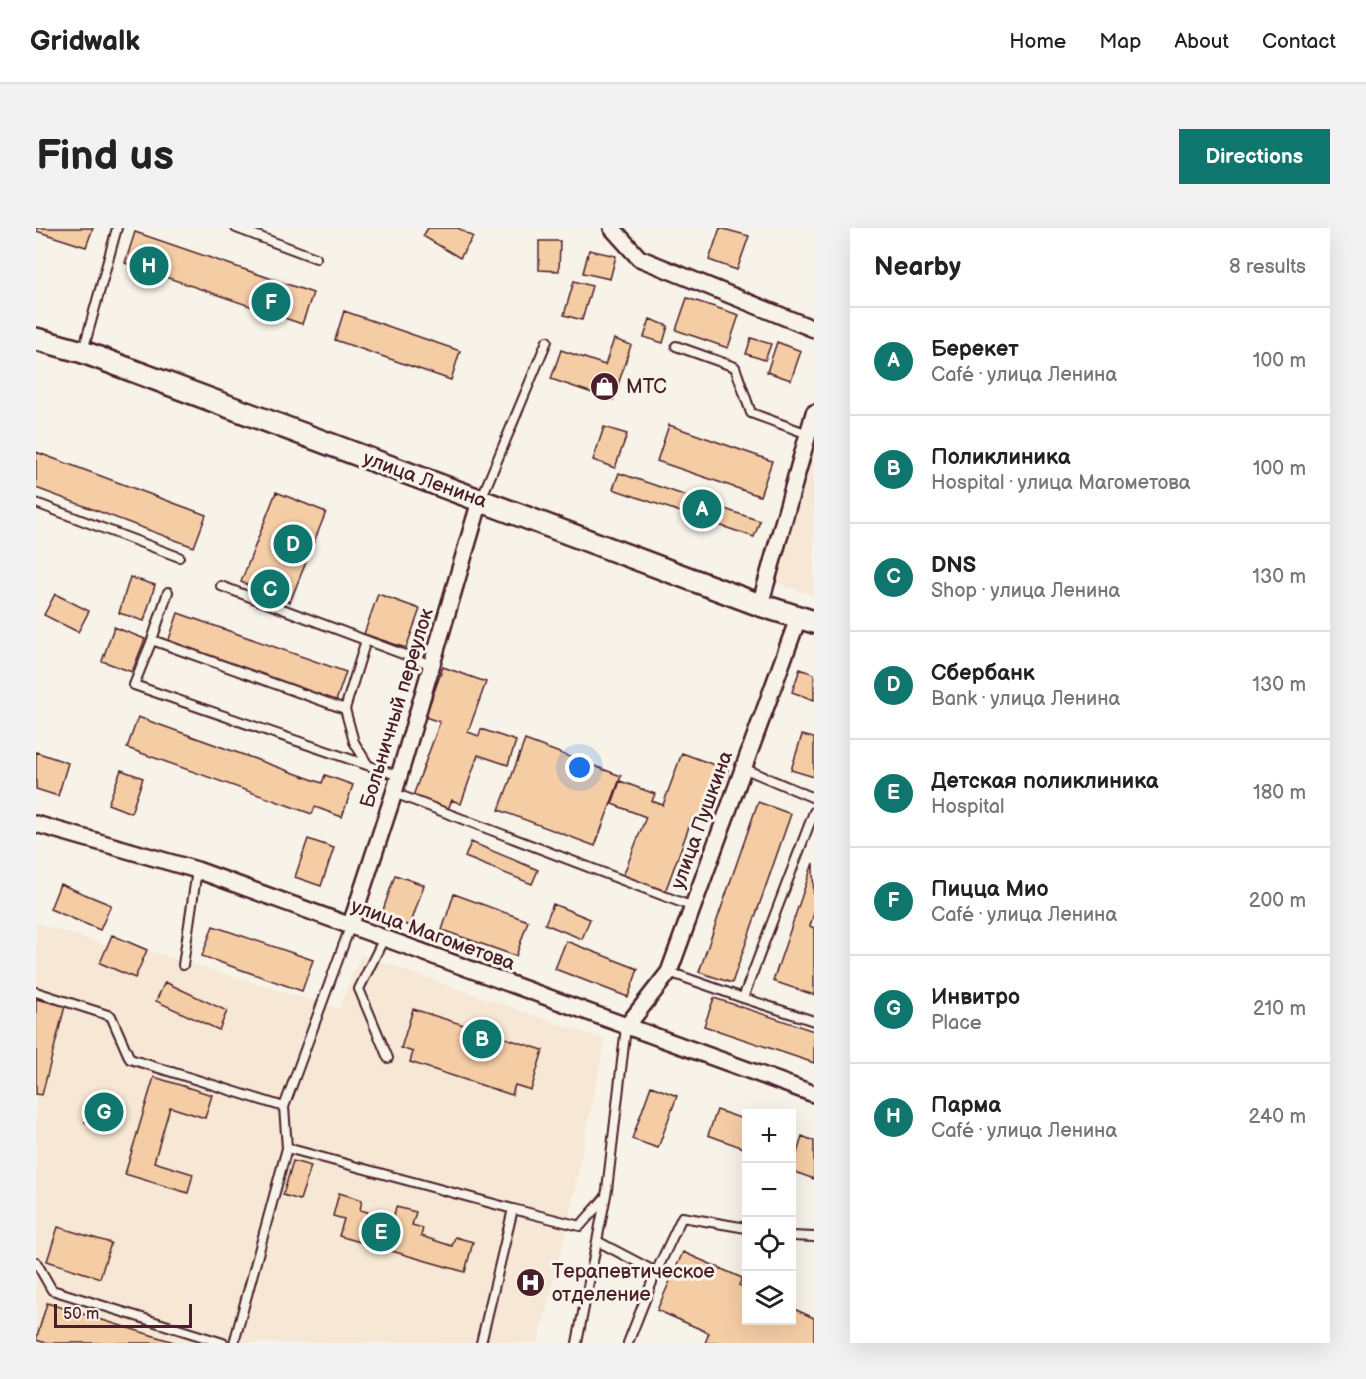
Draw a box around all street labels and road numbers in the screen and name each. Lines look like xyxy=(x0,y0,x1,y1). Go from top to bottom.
street label: улица Ленина xyxy=(360,446,490,514)
street label: Больничный переулок xyxy=(355,605,439,811)
street label: улица Пушкина xyxy=(666,747,738,892)
street label: улица Магометова xyxy=(348,894,519,976)

